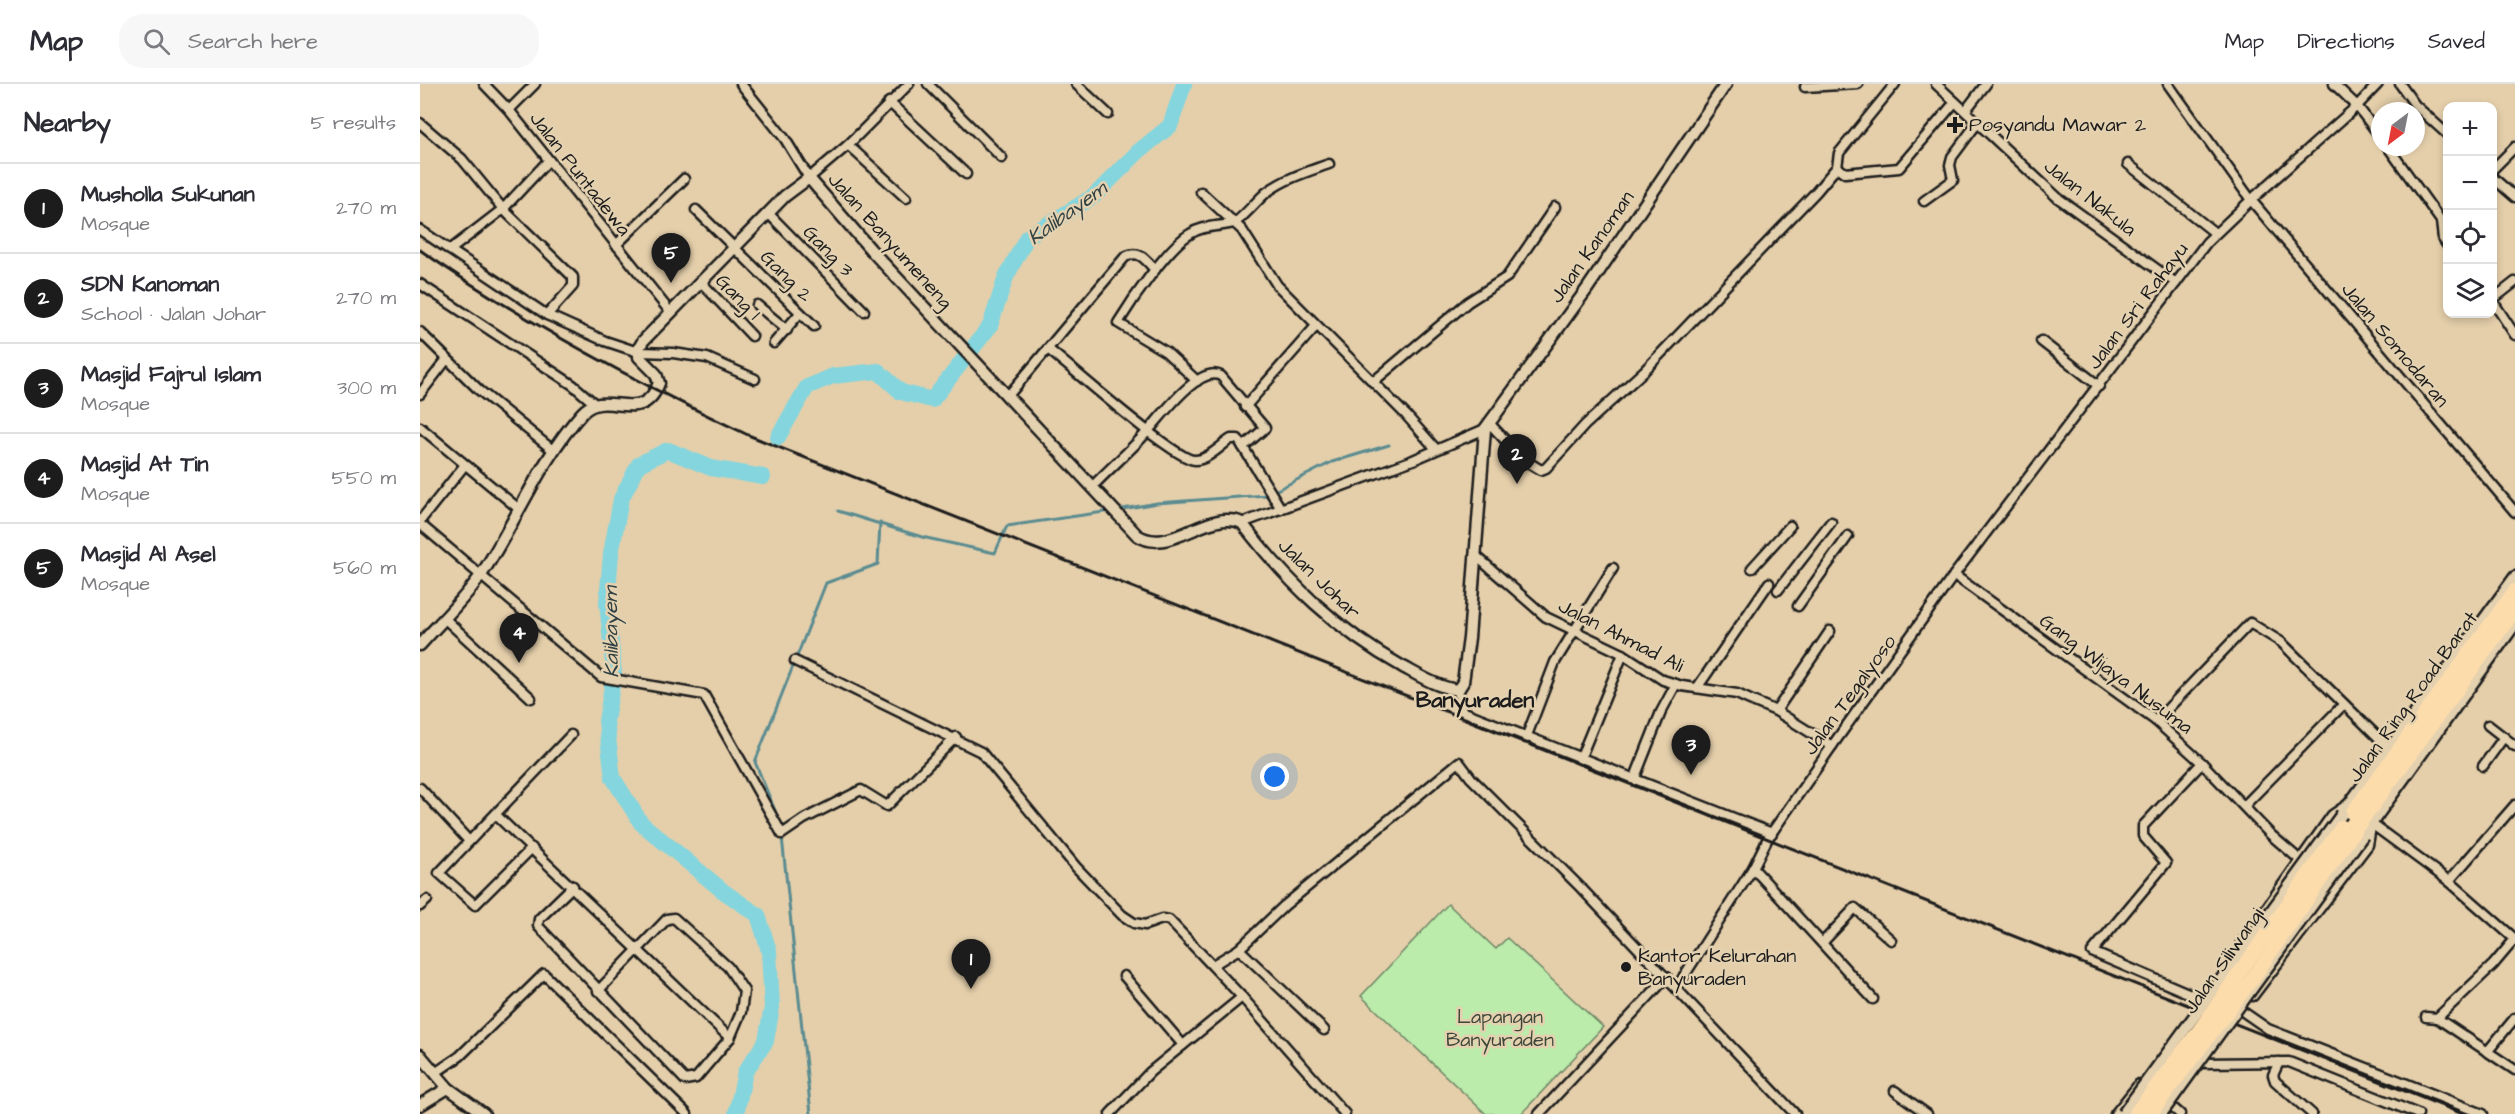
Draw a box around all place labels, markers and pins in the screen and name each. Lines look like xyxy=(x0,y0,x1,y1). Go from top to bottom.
place label: Posyandu Mawar 2 xyxy=(1969,111,2147,140)
marker: Posyandu Mawar 2 xyxy=(1946,116,1964,134)
pin: 5 xyxy=(652,234,690,283)
pin: 2 xyxy=(1498,434,1536,484)
pin: 4 xyxy=(500,614,538,663)
pin: 3 xyxy=(1672,726,1710,775)
pin: 1 xyxy=(952,940,990,989)
place label: Kantor Kelurahan Banyuraden xyxy=(1638,942,1796,994)
marker: Kantor Kelurahan Banyuraden xyxy=(1619,960,1633,974)

